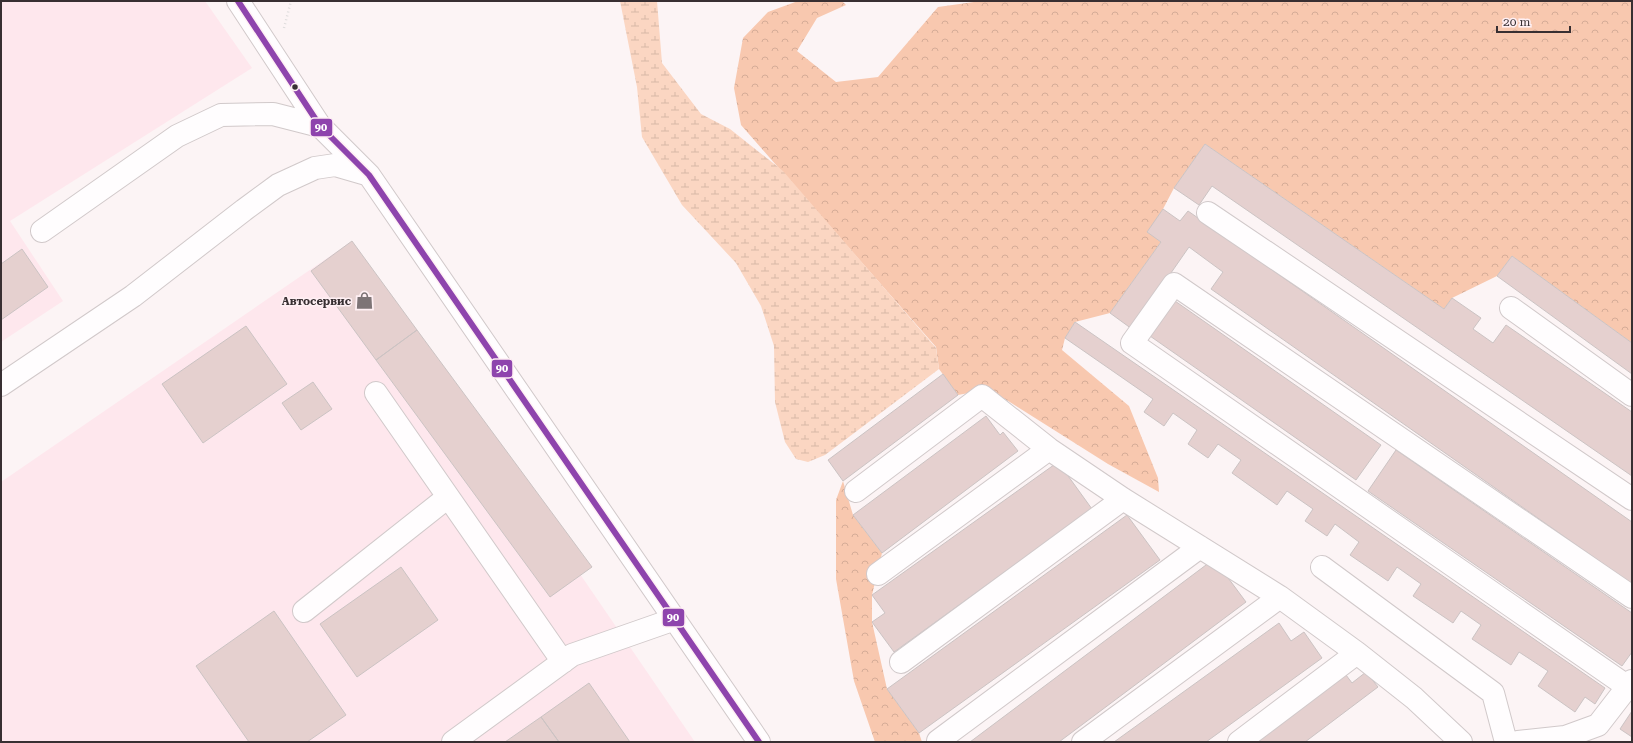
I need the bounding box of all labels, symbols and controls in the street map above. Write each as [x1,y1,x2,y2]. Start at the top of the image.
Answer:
scale bar [1497,8,1570,34]
text: 20 m [1503,15,1530,29]
unlabelled marker [290,82,300,92]
line badge: 90 [310,118,333,137]
text: 90 [315,121,327,134]
shop icon: Автосервис [354,291,374,311]
place label: Автосервис [282,295,352,308]
line badge: 90 [491,359,513,378]
text: 90 [496,362,508,375]
line badge: 90 [662,608,685,627]
text: 90 [667,611,679,624]

